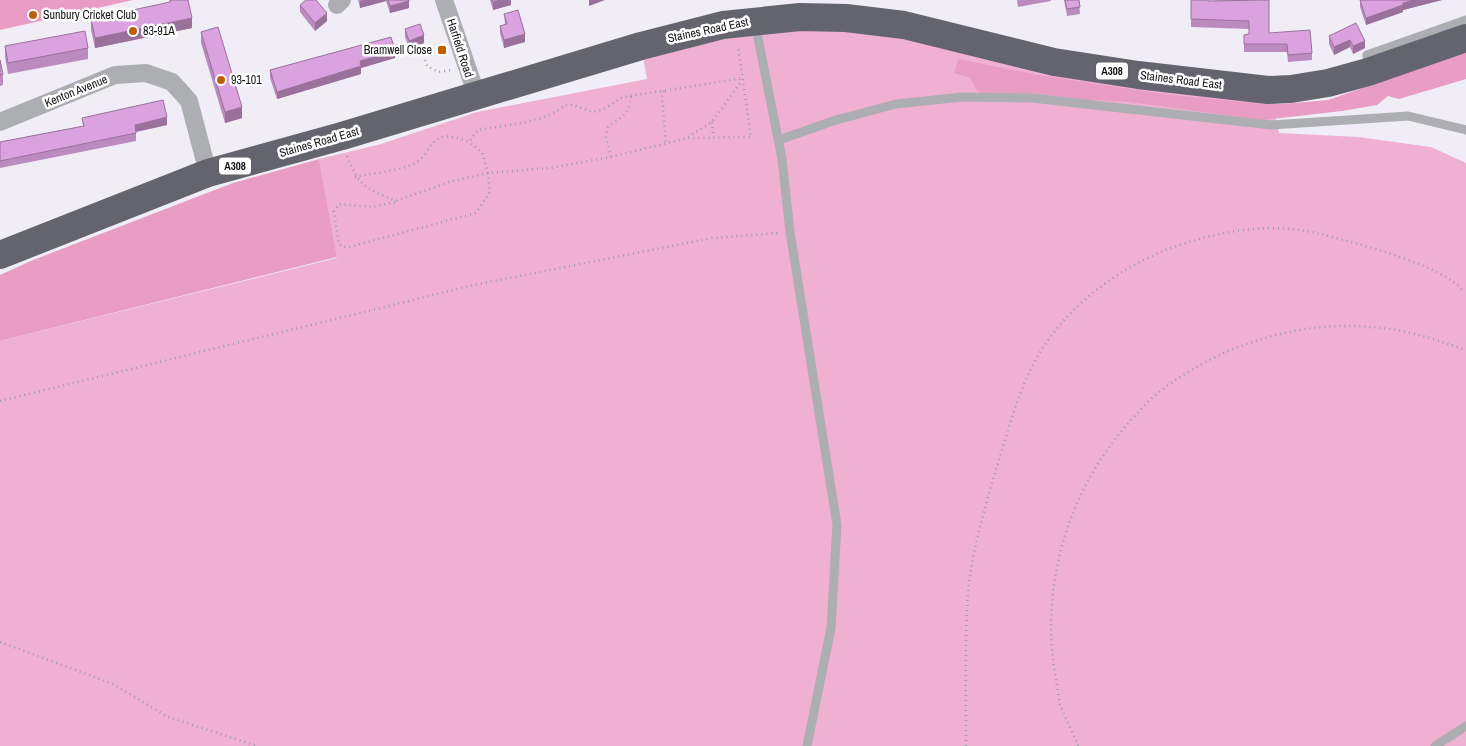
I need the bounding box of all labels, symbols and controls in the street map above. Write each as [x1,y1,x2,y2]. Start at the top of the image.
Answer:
place label: Sunbury Cricket Club [43,7,137,23]
marker: Sunbury Cricket Club [27,9,39,21]
street label: Staines Road East [666,14,750,46]
street label: Harfield Road [443,17,477,79]
place label: 83-91A [143,23,175,39]
marker: 83-91A [127,25,139,37]
place label: Bramwell Close [364,42,432,58]
marker: Bramwell Close [436,44,448,56]
road number: A308 [1096,62,1128,80]
street label: Staines Road East [1139,67,1223,93]
street label: Kenton Avenue [42,71,110,111]
place label: 93-101 [231,72,262,88]
marker: 93-101 [215,74,227,86]
street label: Staines Road East [277,123,361,161]
road number: A308 [219,158,251,175]

